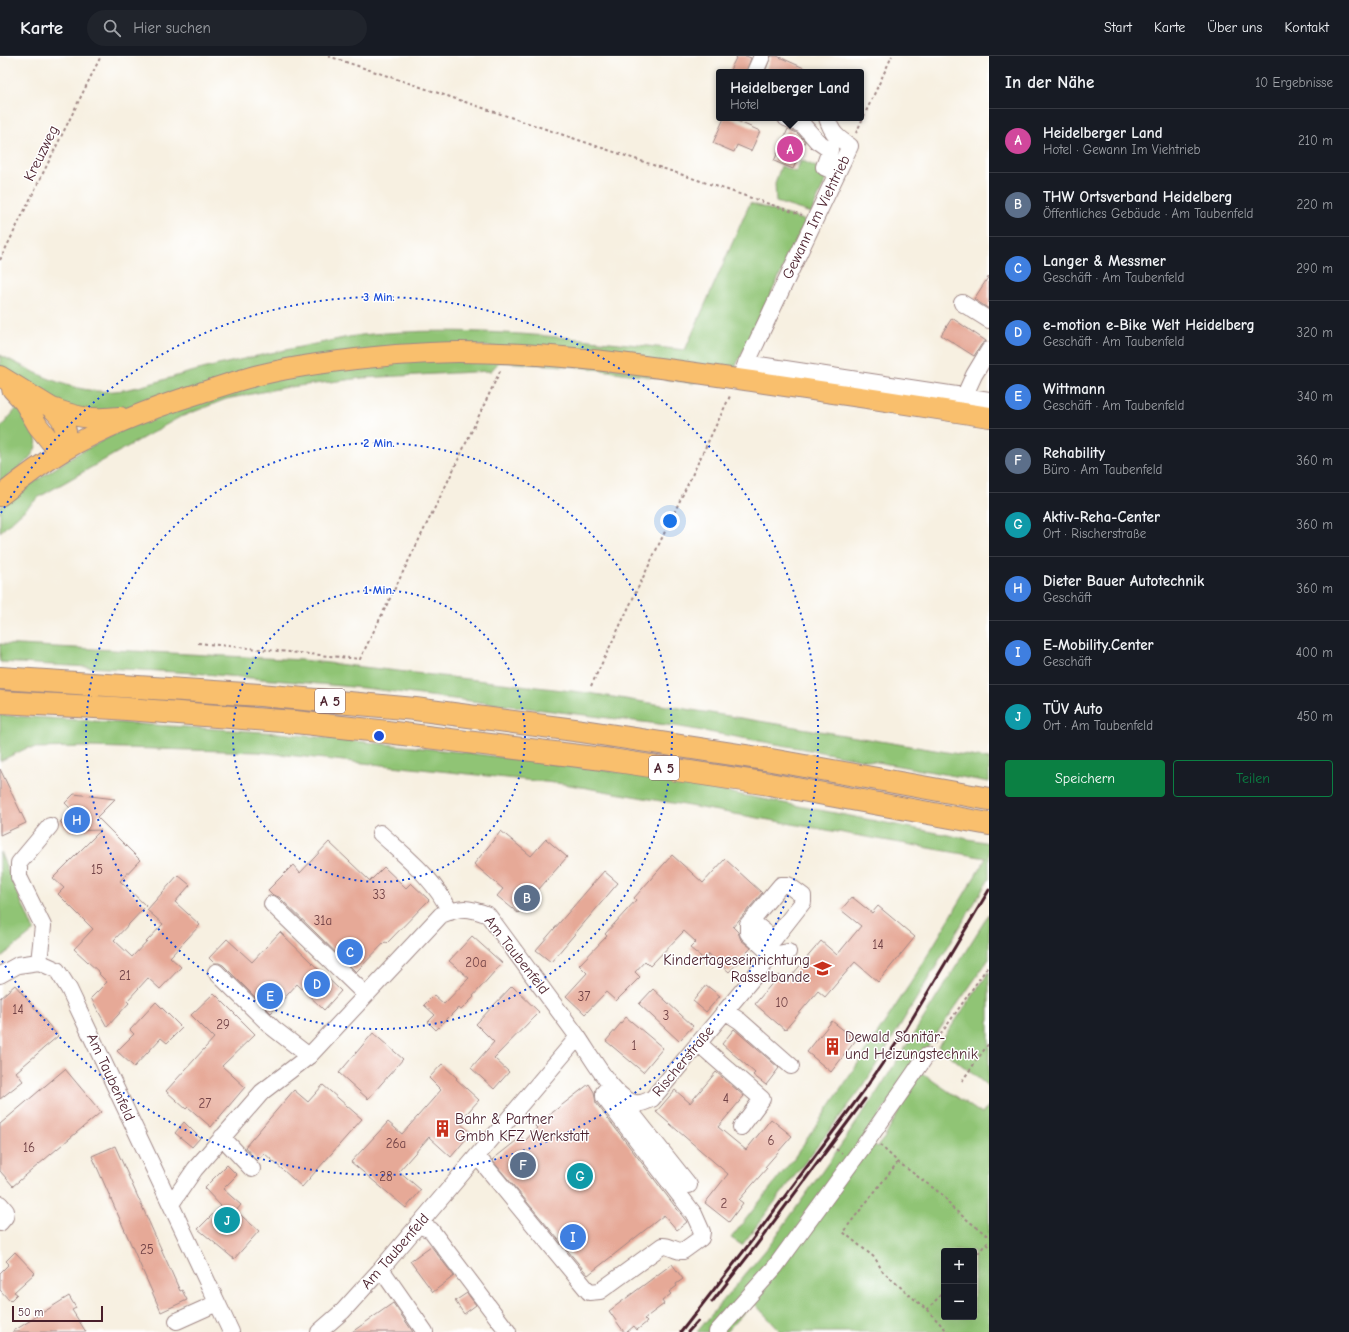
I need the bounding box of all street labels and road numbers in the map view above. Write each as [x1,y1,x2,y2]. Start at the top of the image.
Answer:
street label: Kreuzweg [20,122,62,184]
street label: Gewann Im Viehtrieb [778,152,854,282]
road number: A 5 [315,689,345,713]
road number: A 5 [649,756,679,780]
street label: Am Taubenfeld [481,912,553,998]
street label: Rischerstraße [648,1022,718,1100]
street label: Am Taubenfeld [83,1030,139,1124]
street label: Am Taubenfeld [357,1209,433,1293]

